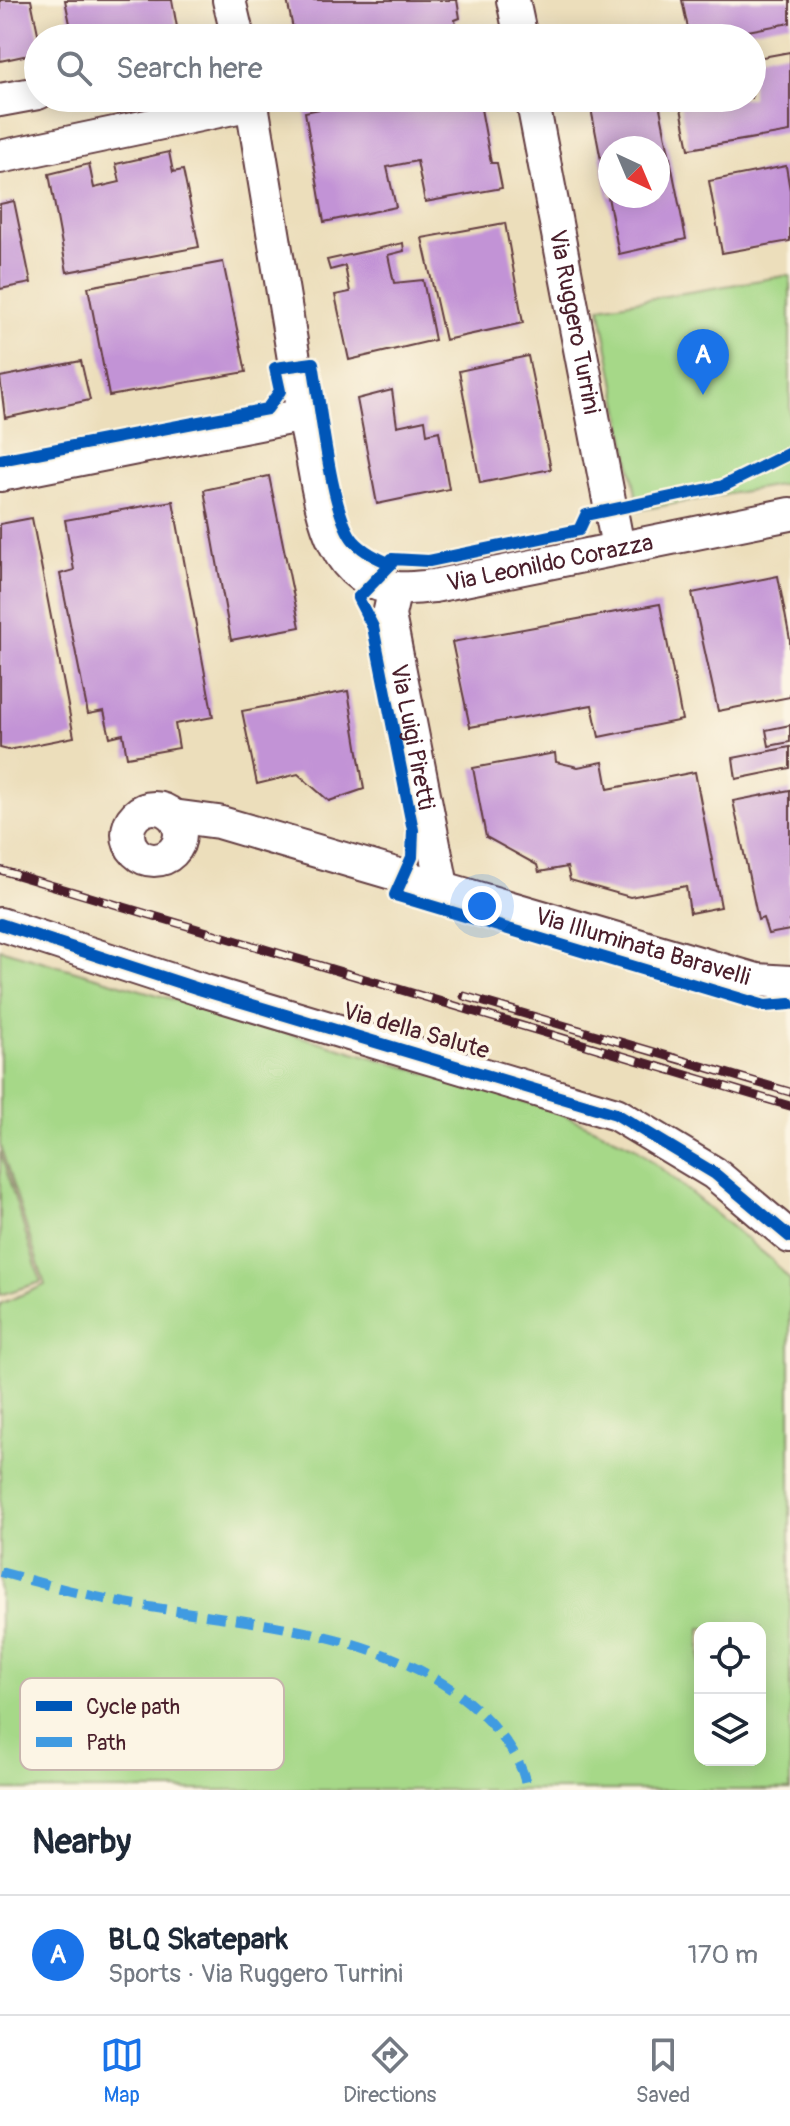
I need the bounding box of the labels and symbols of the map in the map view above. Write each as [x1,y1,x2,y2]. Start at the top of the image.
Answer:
north arrow [598,136,670,208]
street label: Via Ruggero Turrini [543,227,607,416]
pin: A [677,329,729,395]
street label: Via Leonildo Corazza [444,528,655,598]
street label: Via Luigi Piretti [384,662,441,812]
your location [462,886,502,926]
street label: Via Illuminata Baravelli [532,901,754,992]
street label: Via della Salute [339,996,493,1066]
legend [20,1678,284,1770]
text: Cycle path [86,1693,180,1721]
text: Path [86,1729,126,1757]

